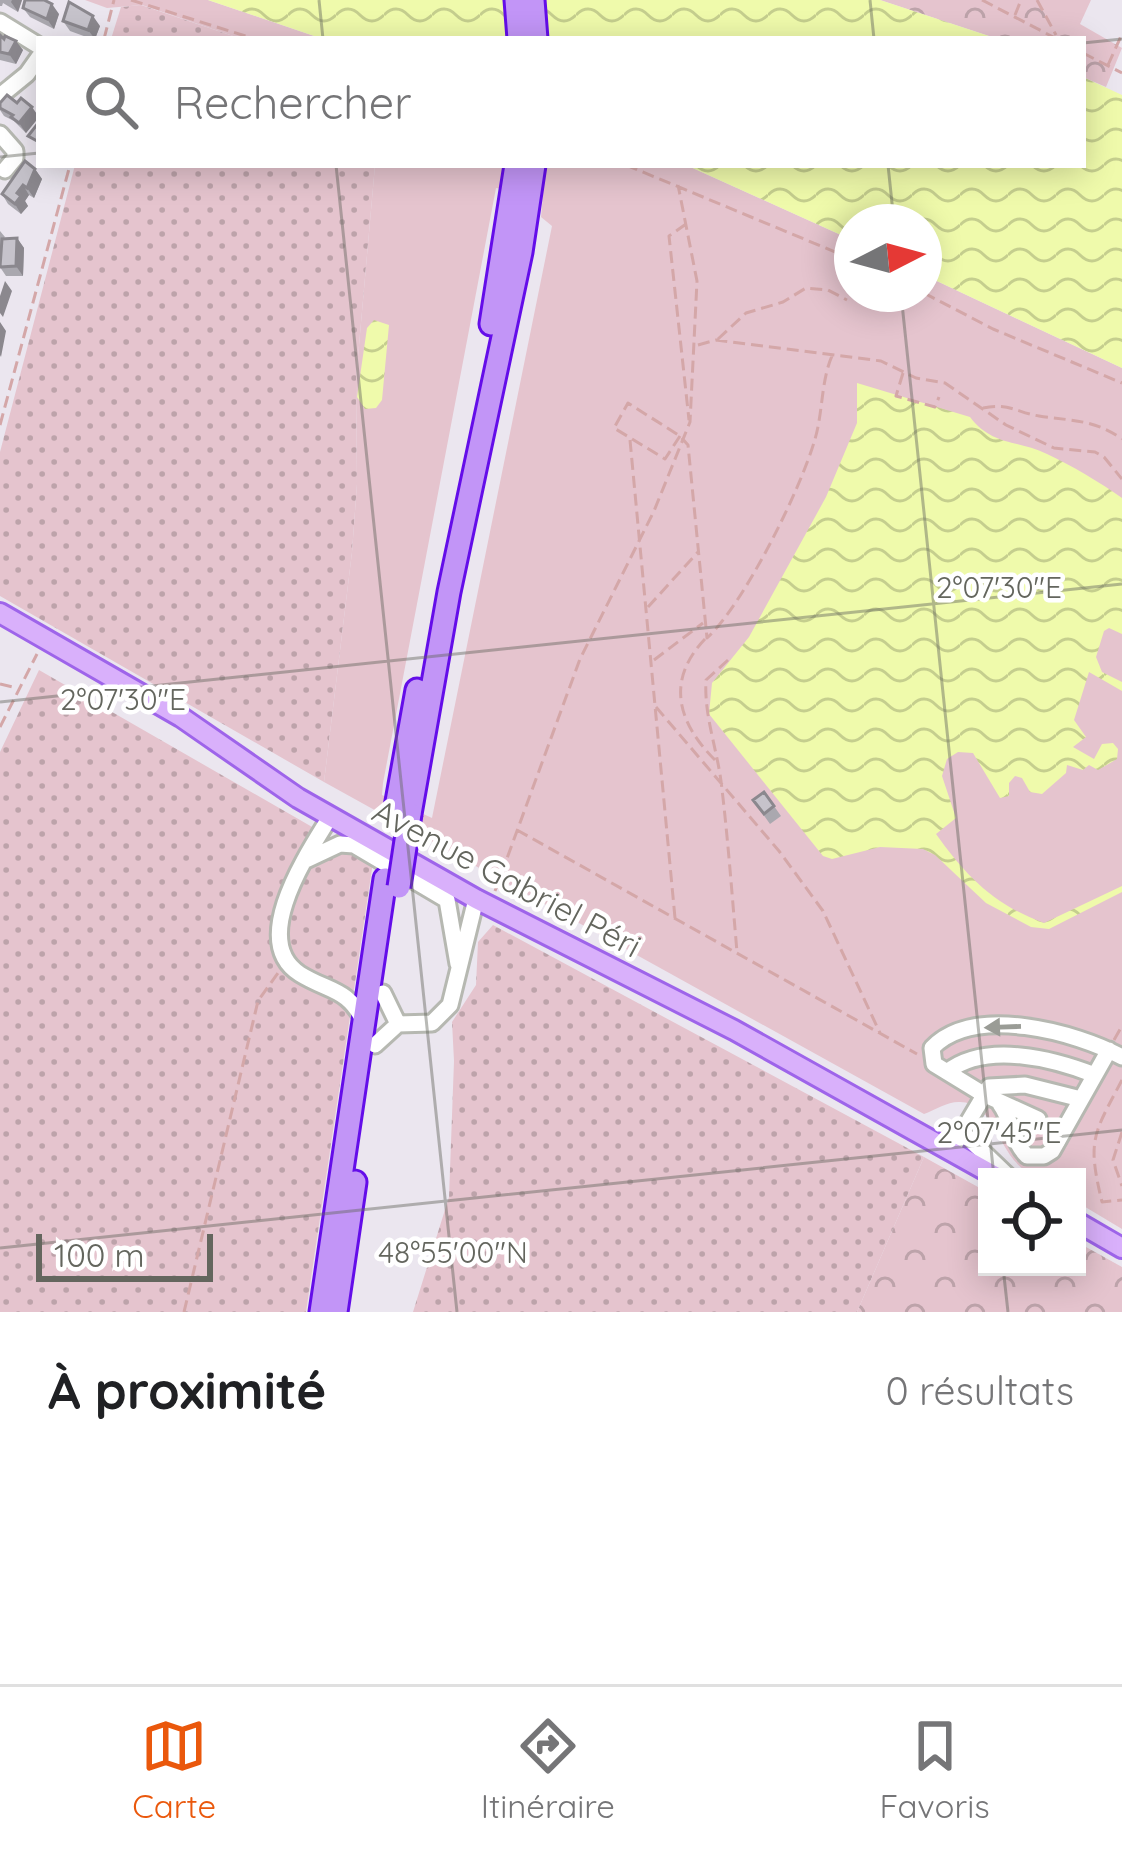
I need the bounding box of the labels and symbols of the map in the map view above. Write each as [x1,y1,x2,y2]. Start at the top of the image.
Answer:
north arrow [834,204,942,312]
text: 2°07'30"E [936,568,1062,606]
text: 2°07'30"E [60,680,186,718]
street label: Avenue Gabriel Péri [366,789,648,966]
one-way arrow [983,1018,1021,1037]
text: 2°07'45"E [937,1113,1061,1151]
scale bar [36,1228,213,1281]
text: 48°55'00"N [378,1233,528,1271]

